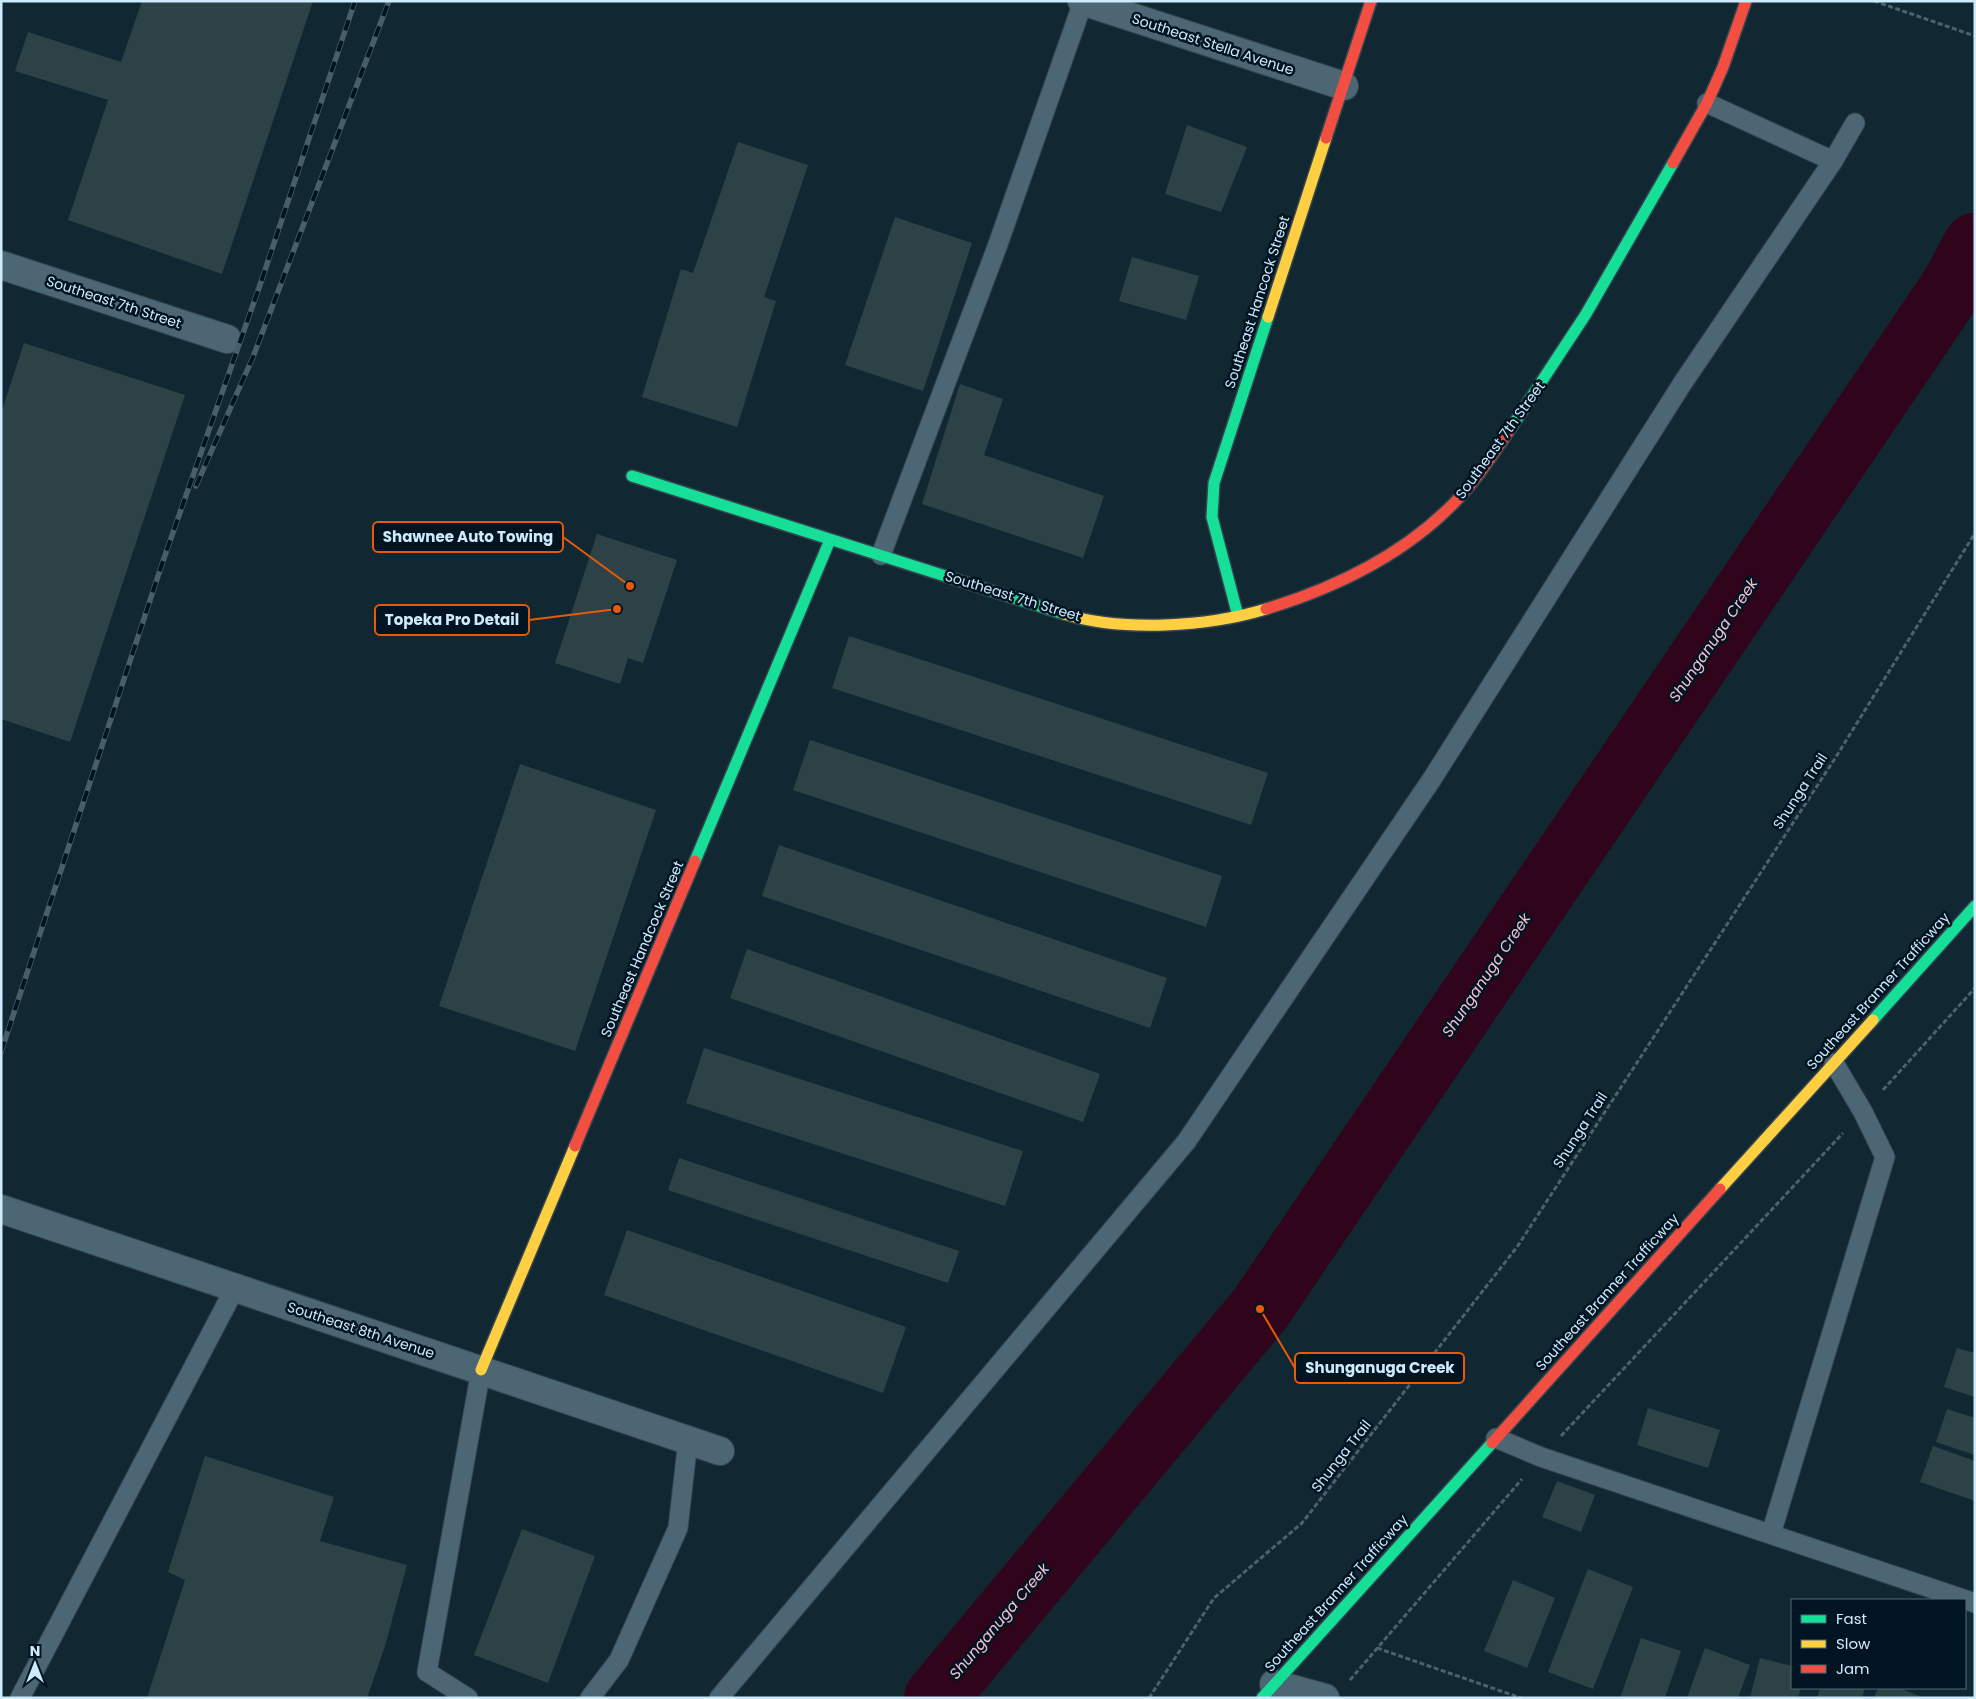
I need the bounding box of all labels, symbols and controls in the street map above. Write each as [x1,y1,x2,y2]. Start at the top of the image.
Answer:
street label: Southeast Stella Avenue [1129,8,1297,80]
street label: Southeast Hancock Street [1220,213,1294,391]
street label: Southeast 7th Street [44,271,184,333]
street label: Southeast 7th Street [1450,377,1550,503]
callout: Shawnee Auto Towing [373,522,563,552]
text: Shawnee Auto Towing [383,526,553,547]
street label: Southeast 7th Street [943,566,1083,626]
water label: Shunganuga Creek [1664,573,1763,706]
callout: Topeka Pro Detail [375,605,529,635]
text: Topeka Pro Detail [385,609,519,630]
street label: Shunga Trail [1768,749,1832,833]
street label: Southeast Handcock Street [596,858,688,1040]
water label: Shunganuga Creek [1437,908,1536,1041]
street label: Southeast Branner Trafficway [1802,908,1954,1074]
street label: Shunga Trail [1548,1088,1612,1172]
street label: Southeast Branner Trafficway [1531,1209,1683,1375]
street label: Southeast 8th Avenue [285,1297,437,1363]
callout: Shunganuga Creek [1295,1353,1464,1383]
text: Shunganuga Creek [1305,1357,1455,1378]
street label: Shunga Trail [1306,1416,1376,1496]
street label: Southeast Branner Trafficway [1260,1510,1412,1676]
water label: Shunganuga Creek [944,1558,1055,1683]
legend [1791,1599,1966,1689]
text: Fast [1836,1608,1867,1629]
text: Slow [1836,1633,1871,1654]
north arrow [10,1639,60,1689]
text: N [30,1641,40,1661]
text: Jam [1836,1658,1870,1679]

